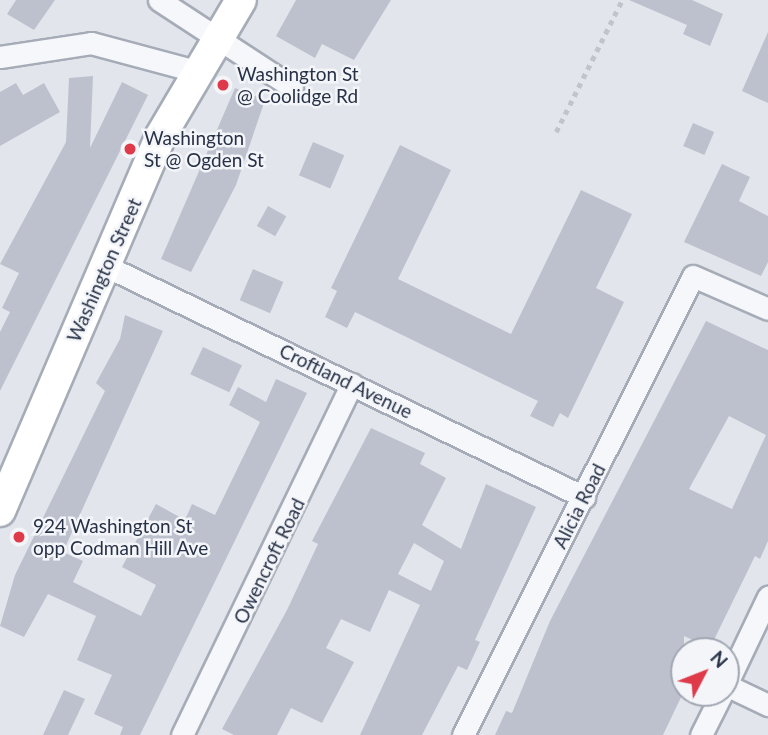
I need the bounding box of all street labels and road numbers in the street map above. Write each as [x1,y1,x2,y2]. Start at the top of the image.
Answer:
street label: Washington Street [62,195,146,345]
street label: Croftland Avenue [276,339,416,423]
street label: Alicia Road [548,460,610,552]
street label: Owencroft Road [229,495,309,627]

